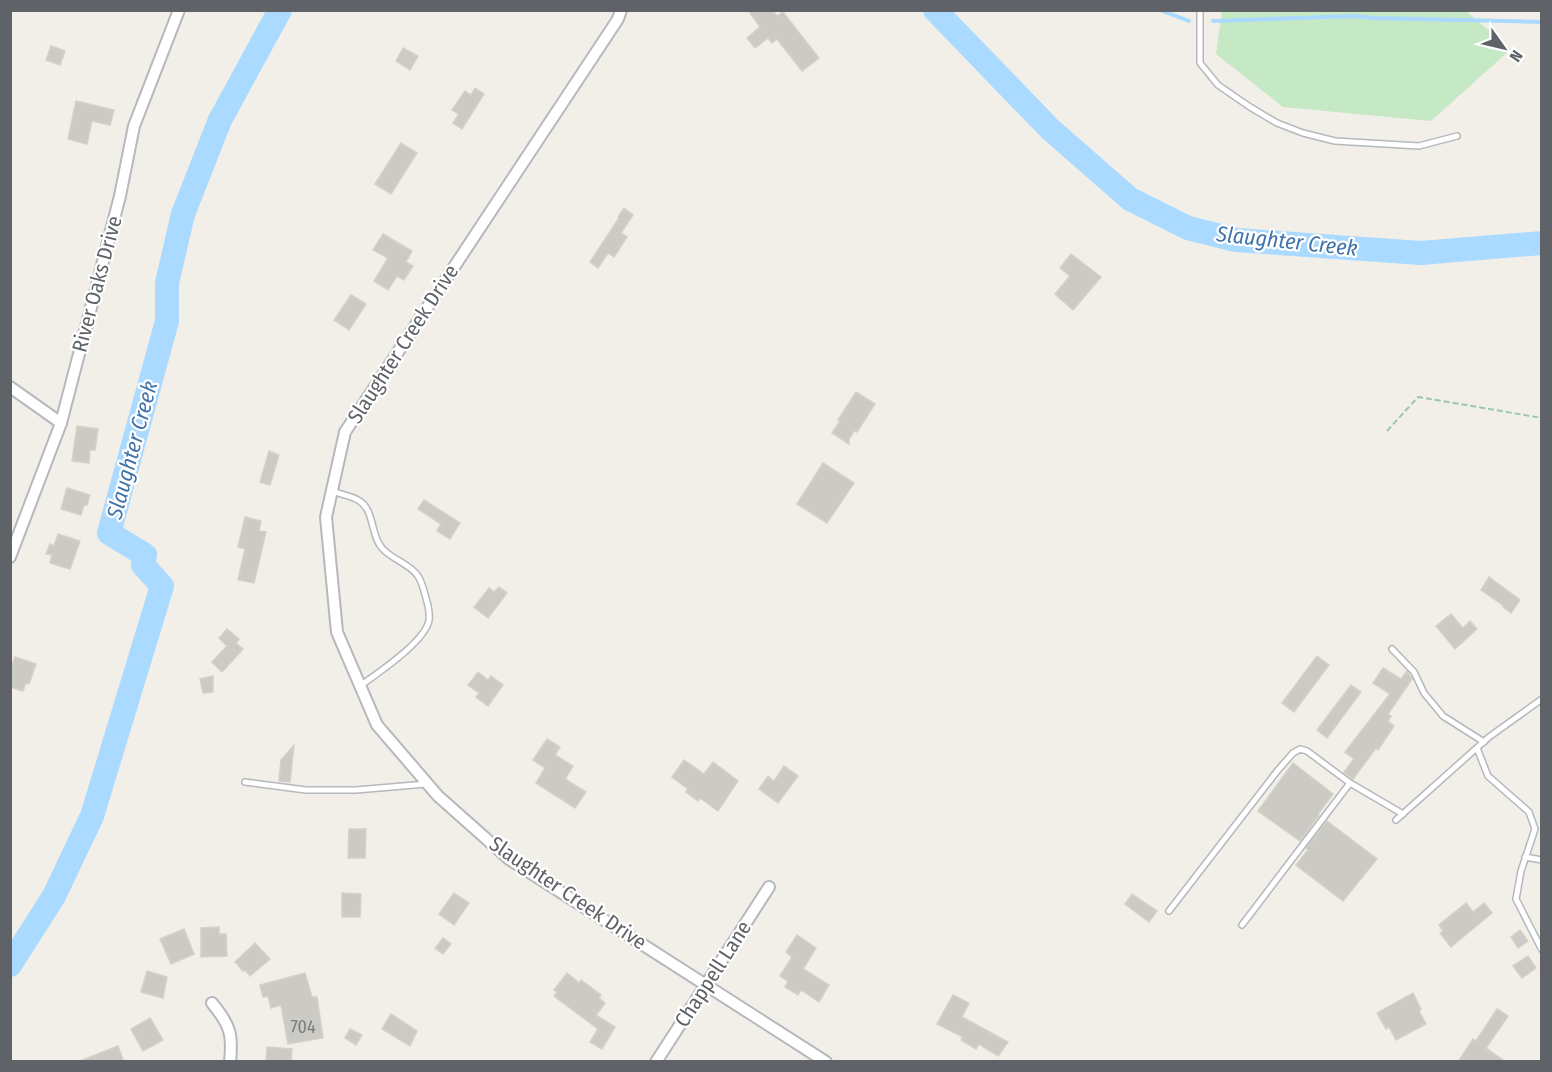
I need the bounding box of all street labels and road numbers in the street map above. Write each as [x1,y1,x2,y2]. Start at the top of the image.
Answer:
street label: River Oaks Drive [66,213,128,355]
street label: Slaughter Creek Drive [342,260,464,428]
street label: Slaughter Creek Drive [484,831,652,955]
street label: Chappell Lane [669,916,757,1032]

